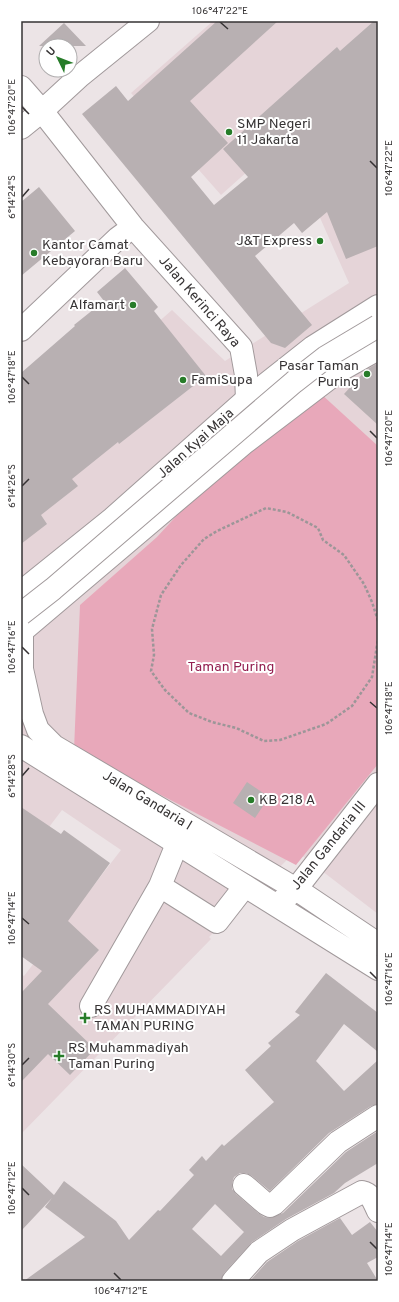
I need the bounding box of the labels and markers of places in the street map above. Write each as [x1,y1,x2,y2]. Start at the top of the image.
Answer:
place label: SMP Negeri 11 Jakarta [237,116,311,149]
marker: SMP Negeri 11 Jakarta [224,127,234,137]
place label: J&T Express [236,233,312,250]
marker: J&T Express [315,236,325,246]
place label: Kantor Camat Kebayoran Baru [42,237,143,270]
marker: Kantor Camat Kebayoran Baru [29,248,39,258]
place label: Alfamart [69,297,125,314]
marker: Alfamart [128,300,138,310]
place label: Pasar Taman Puring [279,358,359,391]
marker: Pasar Taman Puring [362,369,372,379]
place label: FamiSupa [191,372,253,389]
marker: FamiSupa [178,375,188,385]
place label: KB 218 A [259,792,315,809]
marker: KB 218 A [246,795,256,805]
place label: RS MUHAMMADIYAH TAMAN PURING [94,1002,226,1035]
marker: RS MUHAMMADIYAH TAMAN PURING [79,1012,91,1024]
place label: RS Muhammadiyah Taman Puring [68,1040,189,1073]
marker: RS Muhammadiyah Taman Puring [53,1050,65,1062]

